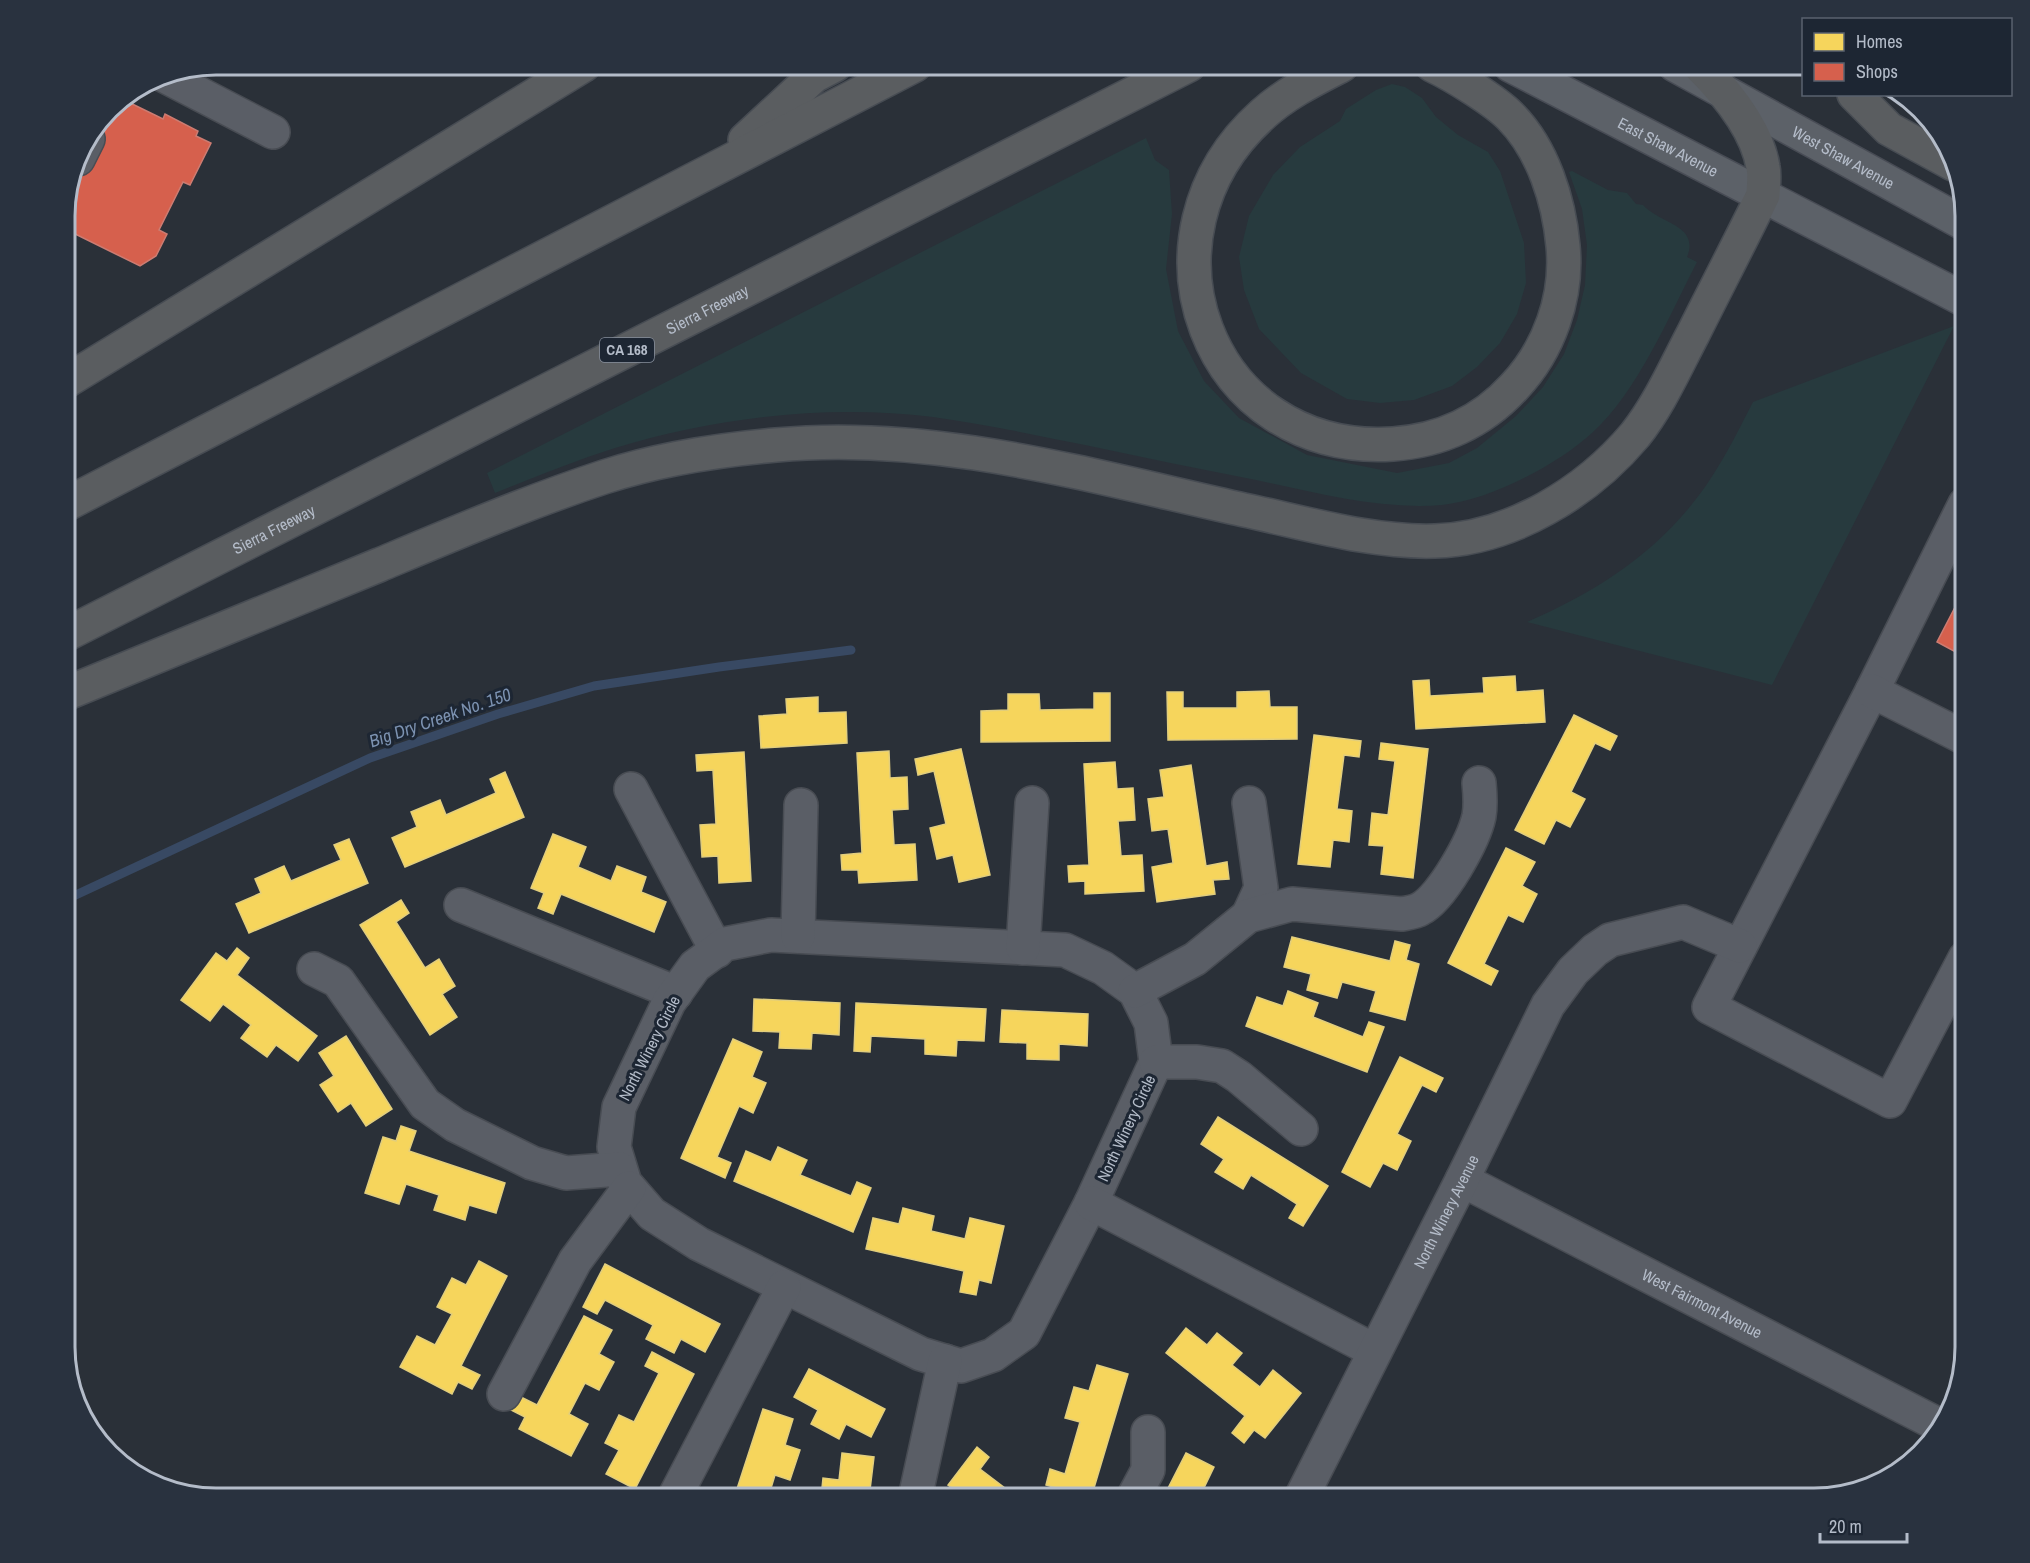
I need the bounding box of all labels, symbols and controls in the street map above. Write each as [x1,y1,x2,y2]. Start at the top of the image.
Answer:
legend [1802,18,2012,96]
text: Homes [1856,29,1903,54]
text: Shops [1856,59,1898,84]
street label: East Shaw Avenue [1614,112,1722,182]
street label: West Shaw Avenue [1788,120,1898,194]
street label: Sierra Freeway [662,279,753,339]
road number: CA 168 [600,338,654,362]
street label: Sierra Freeway [229,499,319,559]
water label: Big Dry Creek No. 150 [366,682,514,754]
street label: North Winery Circle [613,992,685,1104]
street label: North Winery Circle [1092,1071,1160,1185]
street label: North Winery Avenue [1408,1151,1484,1272]
street label: West Fairmont Avenue [1638,1263,1766,1343]
scale bar [1820,1506,1907,1544]
text: 20 m [1829,1514,1862,1539]

